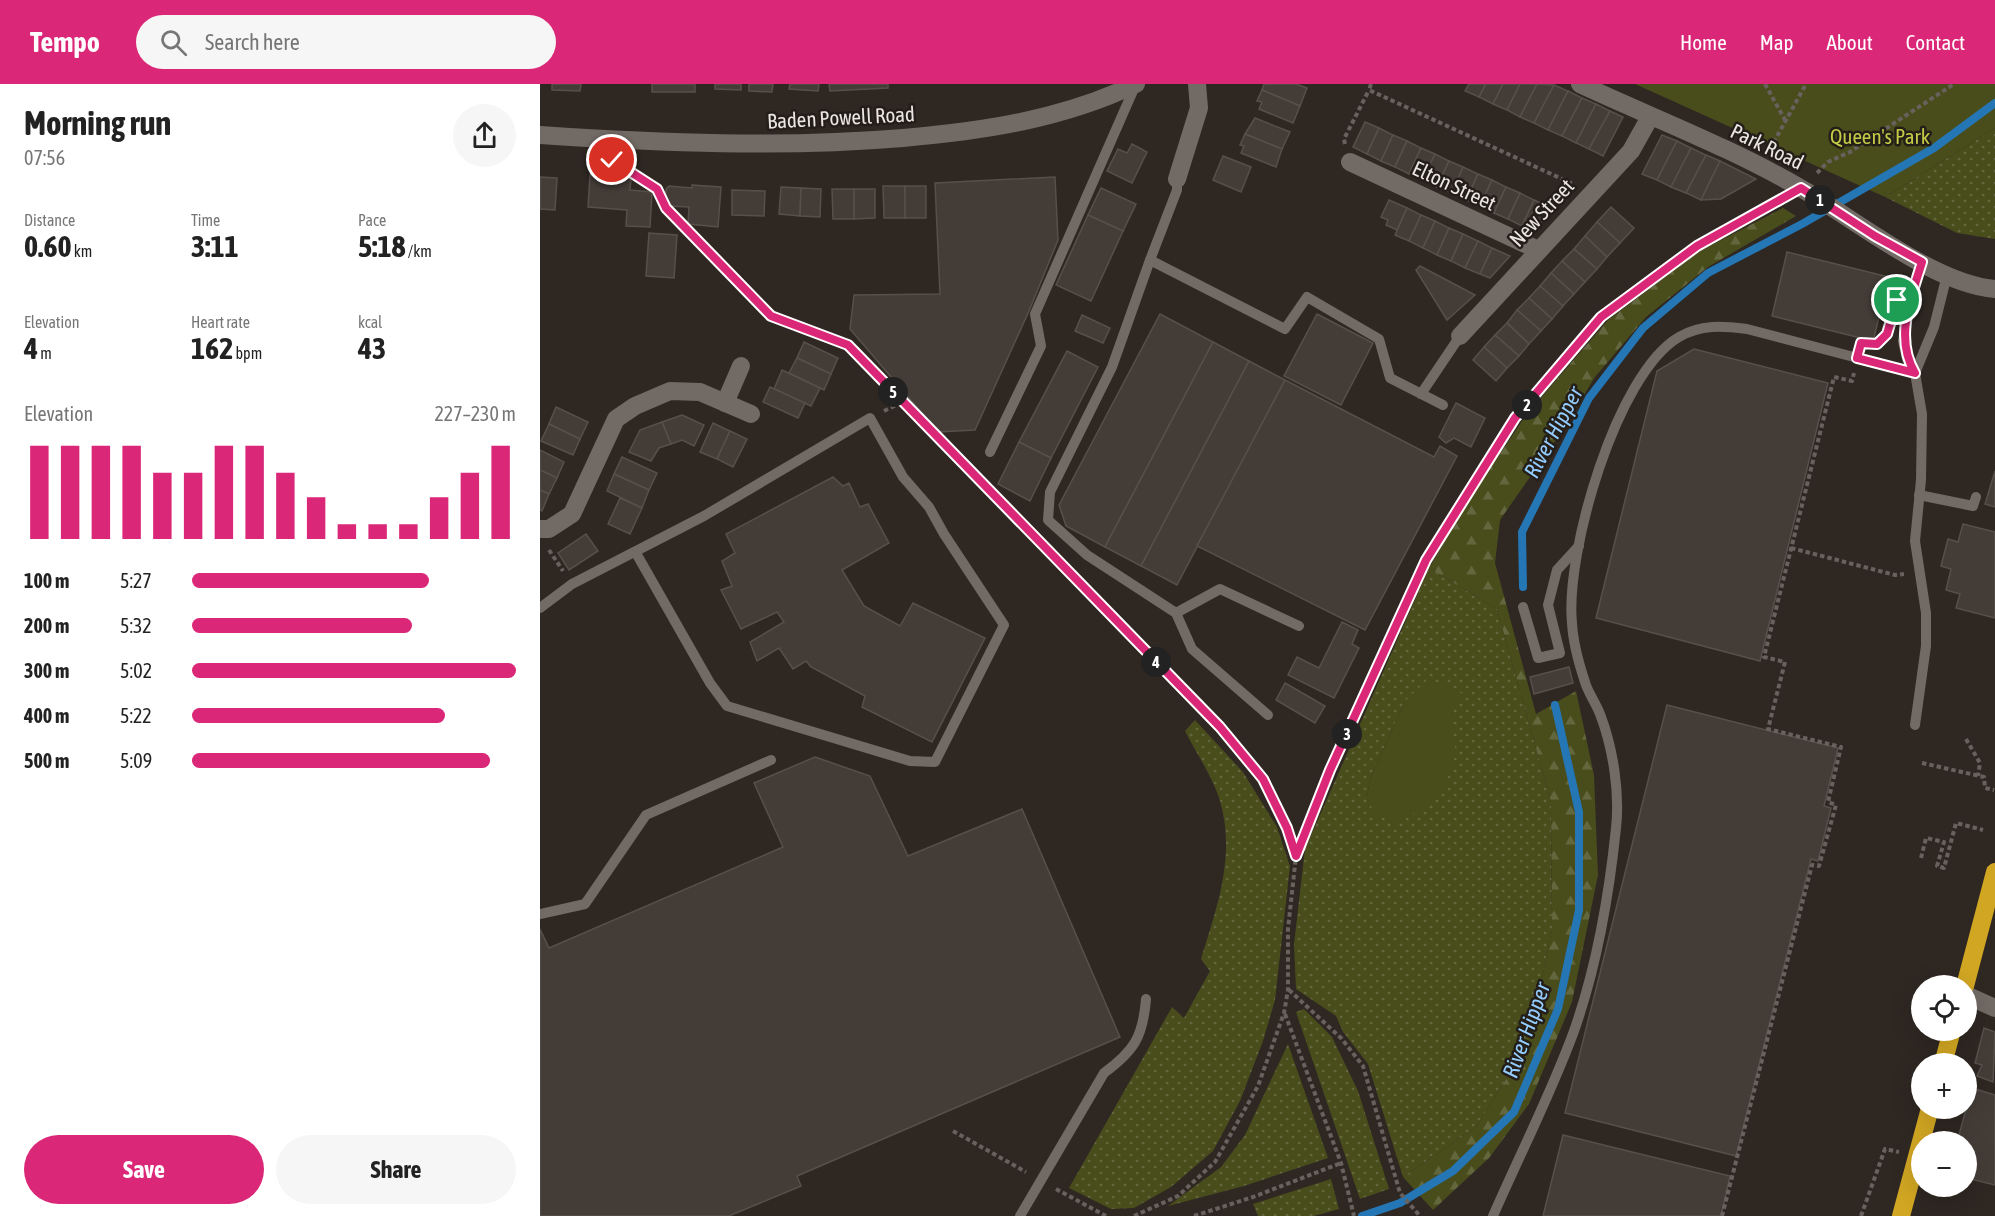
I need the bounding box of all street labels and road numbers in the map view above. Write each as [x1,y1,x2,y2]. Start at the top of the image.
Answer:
street label: Baden Powell Road [766,101,915,133]
street label: Park Road [1727,118,1808,174]
street label: Elton Street [1409,155,1500,215]
street label: New Street [1504,174,1578,251]

